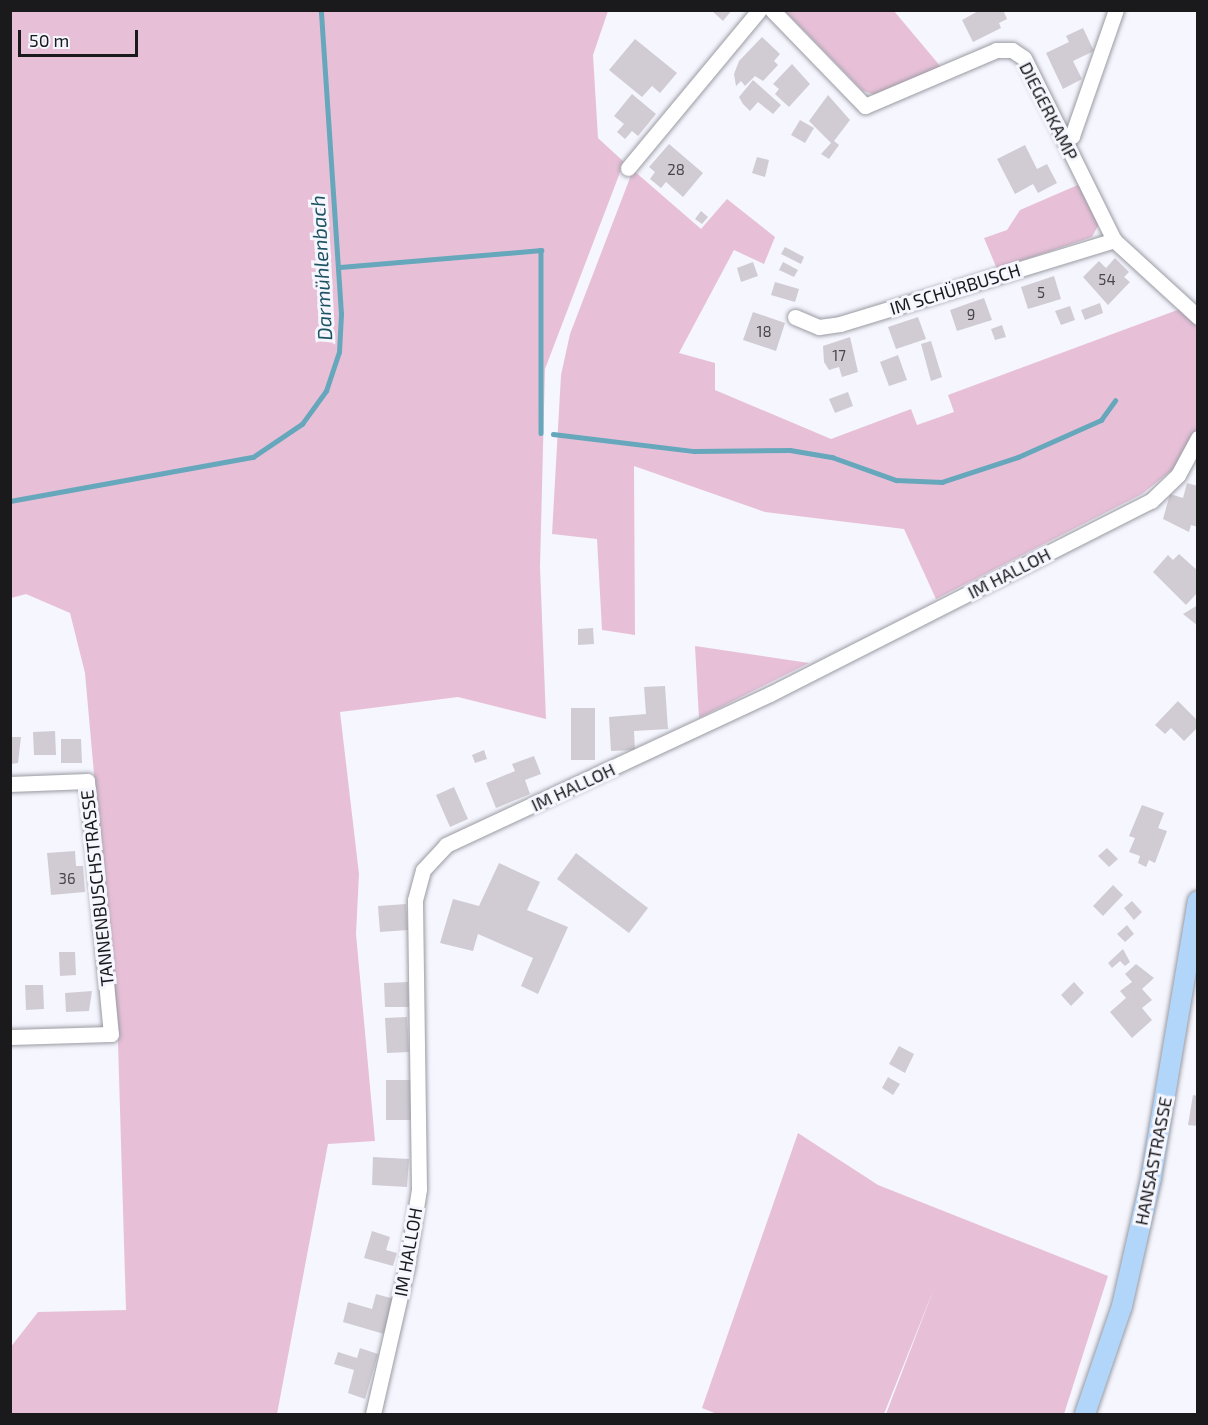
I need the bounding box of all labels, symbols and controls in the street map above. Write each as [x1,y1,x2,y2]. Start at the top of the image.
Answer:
scale bar [21,18,141,56]
text: 50 m [29,29,69,51]
street label: DIEGERKAMP [1015,58,1083,164]
house number: 28 [667,161,685,179]
water label: Darmühlenbach [305,195,337,341]
street label: IM SCHÜRBUSCH [887,259,1023,319]
house number: 54 [1098,271,1116,289]
house number: 5 [1037,284,1045,302]
house number: 9 [967,306,975,324]
house number: 18 [756,323,772,341]
house number: 17 [832,347,846,365]
street label: IM HALLOH [964,543,1054,603]
street label: IM HALLOH [528,758,618,816]
street label: TANNENBUSCHSTRASSE [76,789,118,987]
house number: 36 [59,870,75,888]
street label: HANSASTRASSE [1130,1095,1176,1227]
street label: IM HALLOH [390,1206,426,1298]

